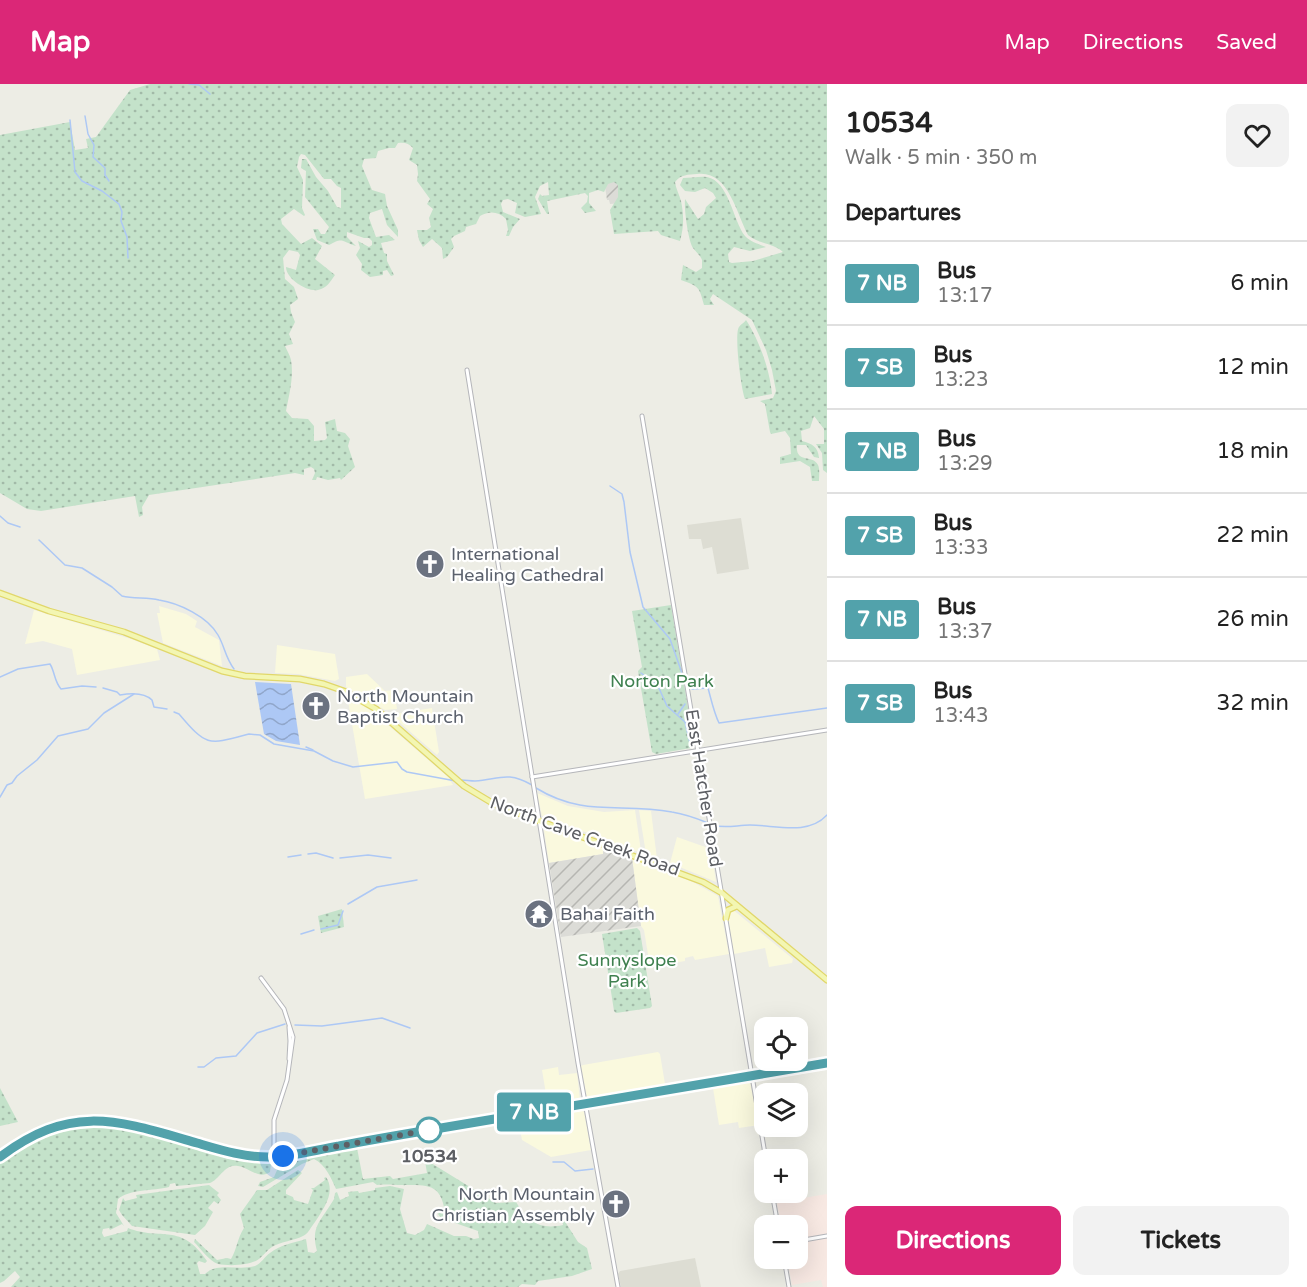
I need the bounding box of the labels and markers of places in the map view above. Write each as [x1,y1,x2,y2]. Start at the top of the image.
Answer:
place label: International Healing Cathedral [451,543,604,586]
church icon: International Healing Cathedral [414,548,446,580]
place label: North Mountain Baptist Church [337,685,474,728]
church icon: North Mountain Baptist Church [300,690,332,722]
temple icon: Bahai Faith [523,898,555,930]
place label: Bahai Faith [560,903,655,925]
marker: 10534 [416,1117,442,1143]
place label: 10534 [401,1145,458,1167]
place label: North Mountain Christian Assembly [432,1183,595,1226]
church icon: North Mountain Christian Assembly [600,1188,632,1220]

